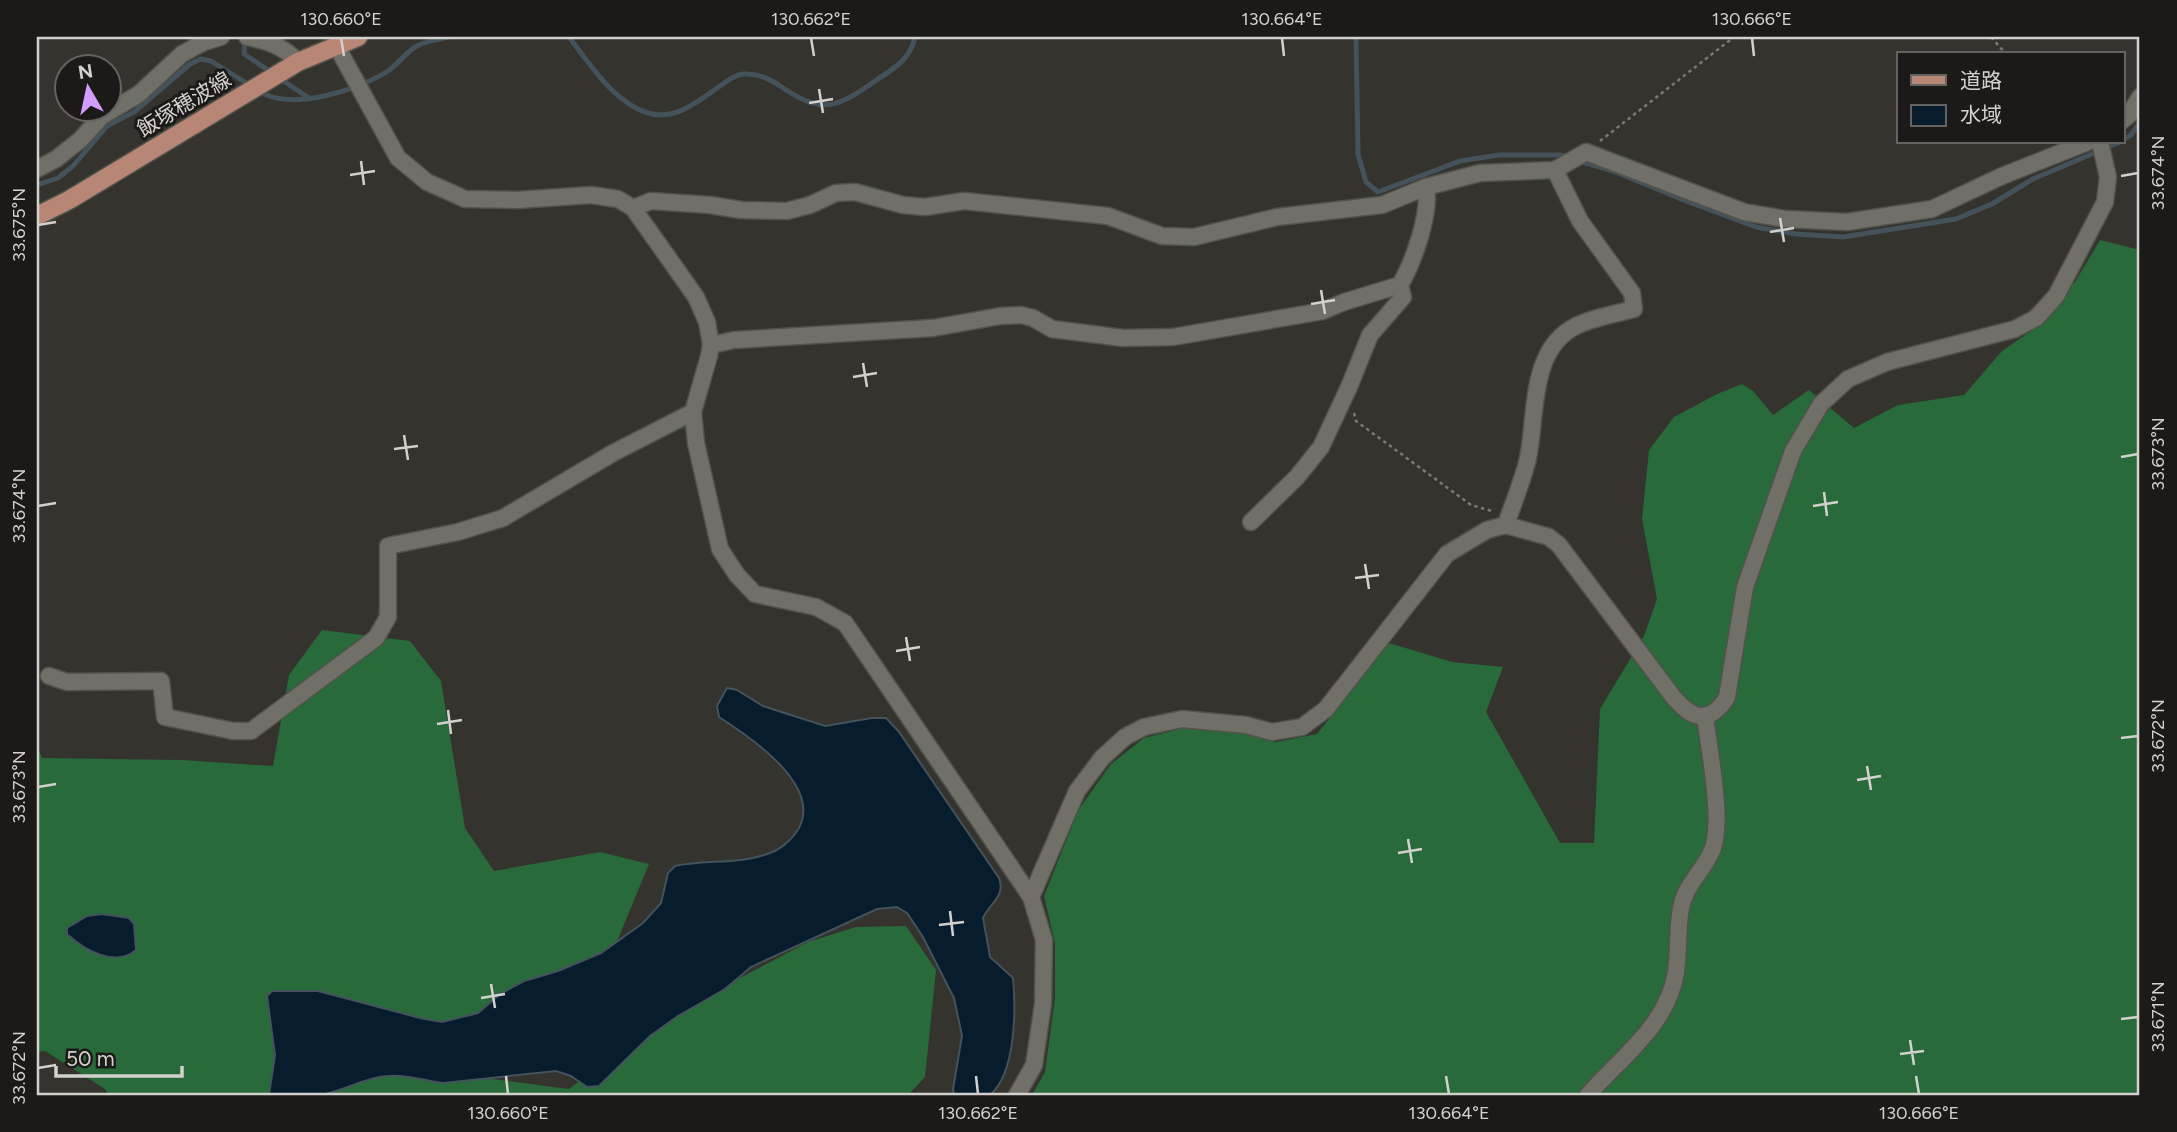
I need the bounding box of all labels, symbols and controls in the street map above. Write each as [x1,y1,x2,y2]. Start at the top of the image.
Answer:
text: 130.660°E [300,8,382,30]
text: 130.662°E [771,8,851,30]
text: 130.664°E [1241,8,1323,30]
text: 130.666°E [1712,8,1792,30]
north arrow [52,52,122,122]
legend [1897,52,2124,144]
text: N [76,59,94,84]
street label: 飯塚穂波線 [133,66,235,142]
text: 道路 [1960,68,2002,93]
text: 水域 [1960,102,2002,127]
text: 33.674°N [2147,136,2169,210]
text: 33.675°N [8,188,30,262]
text: 33.673°N [2147,417,2169,491]
text: 33.674°N [8,469,30,543]
text: 33.672°N [2147,699,2169,773]
text: 33.673°N [8,750,30,824]
text: 33.671°N [2147,981,2169,1053]
text: 33.672°N [8,1031,30,1105]
scale bar [56,1034,182,1078]
text: 50 m [66,1046,115,1071]
text: 130.660°E [467,1102,549,1124]
text: 130.662°E [938,1102,1018,1124]
text: 130.664°E [1408,1102,1490,1124]
text: 130.666°E [1879,1102,1959,1124]

